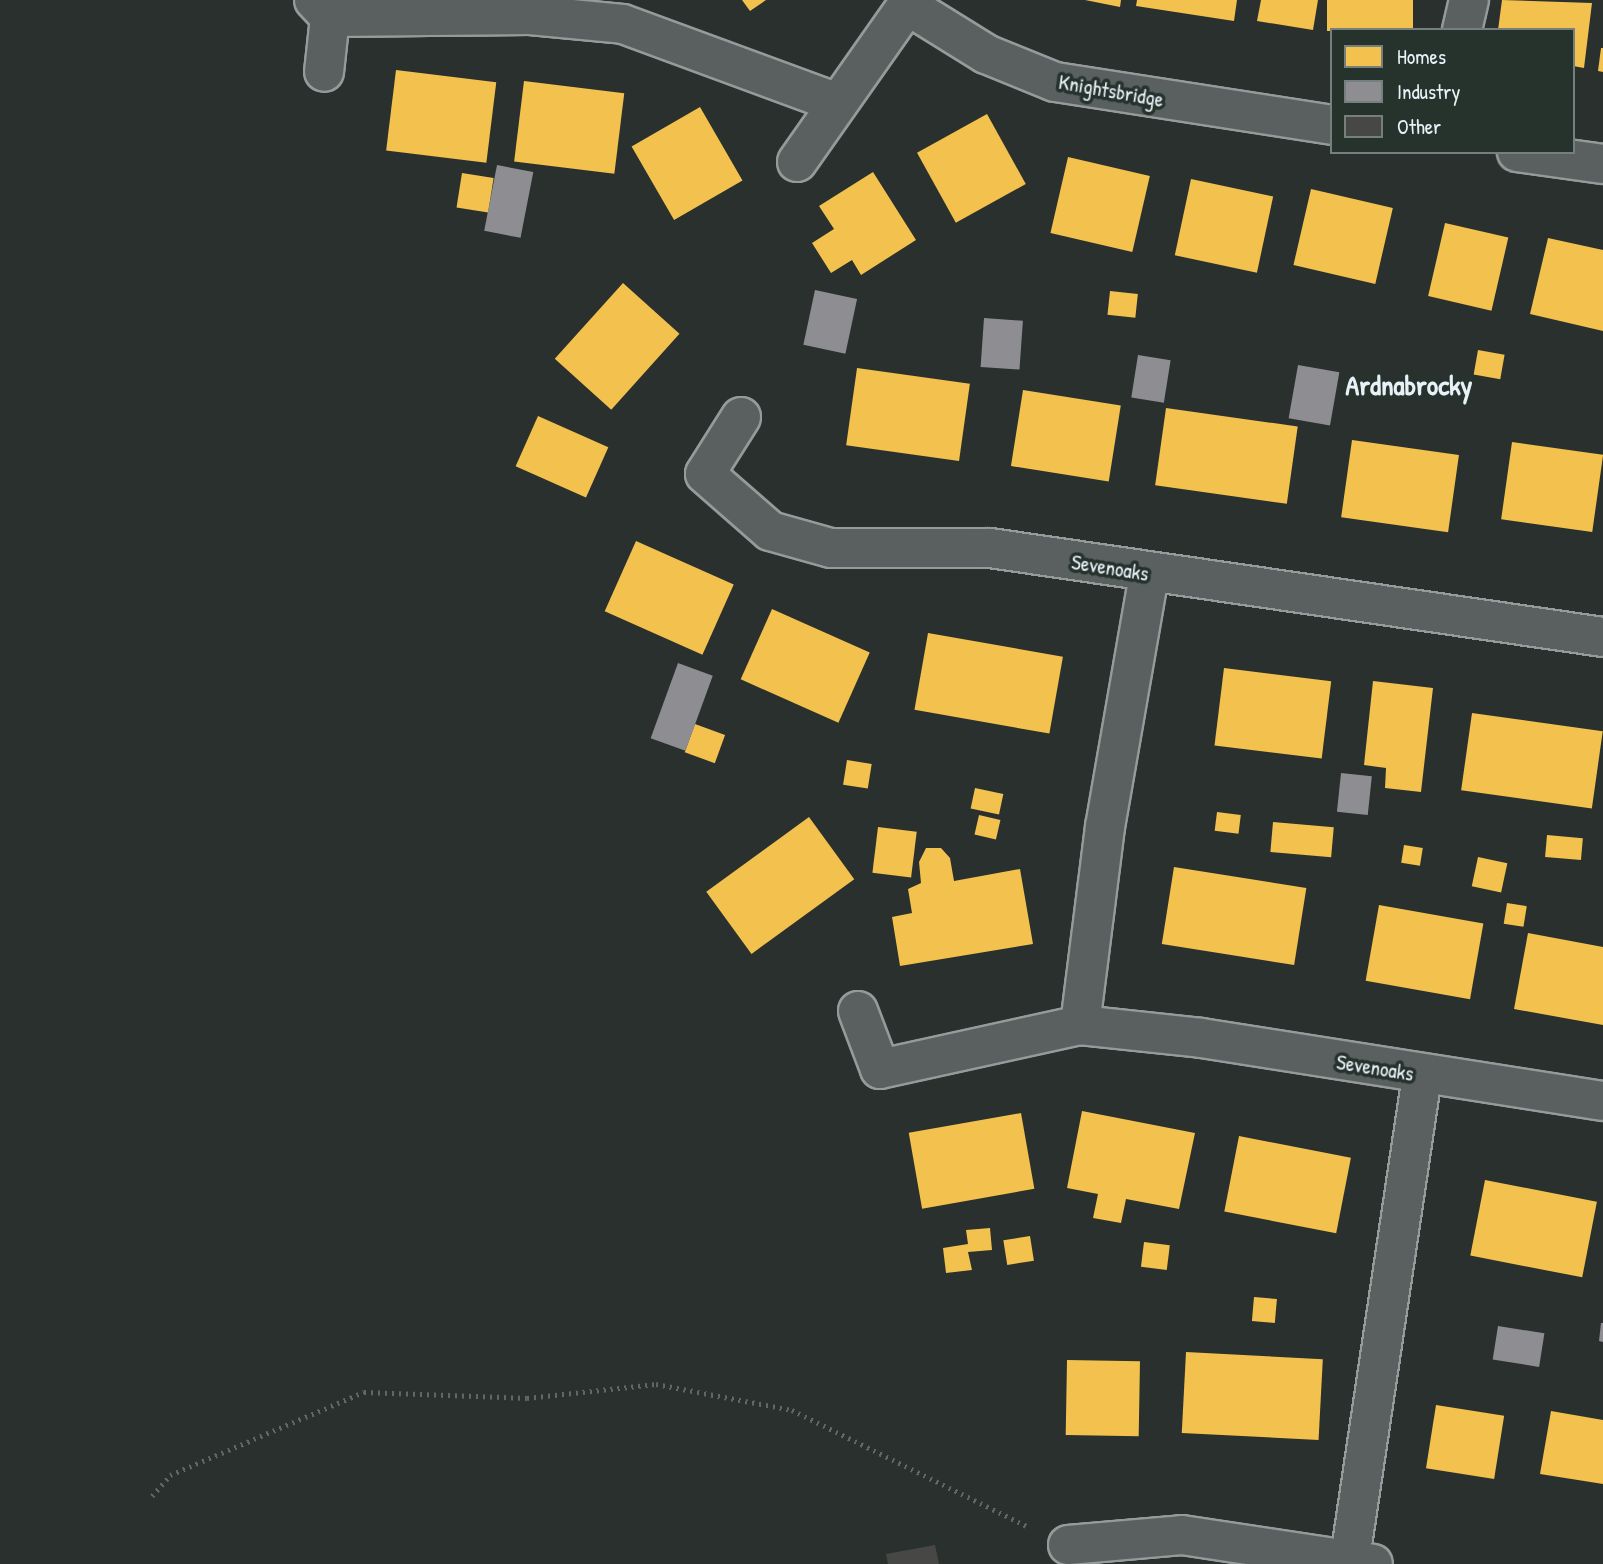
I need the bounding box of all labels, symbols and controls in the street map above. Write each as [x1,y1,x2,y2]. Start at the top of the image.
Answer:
legend [1330,28,1575,154]
text: Homes [1397,42,1446,71]
street label: Knightsbridge [1057,69,1165,113]
text: Industry [1397,77,1460,106]
text: Other [1397,112,1441,141]
district label: Ardnabrocky [1346,368,1472,402]
street label: Sevenoaks [1070,549,1150,587]
street label: Sevenoaks [1335,1049,1415,1087]

